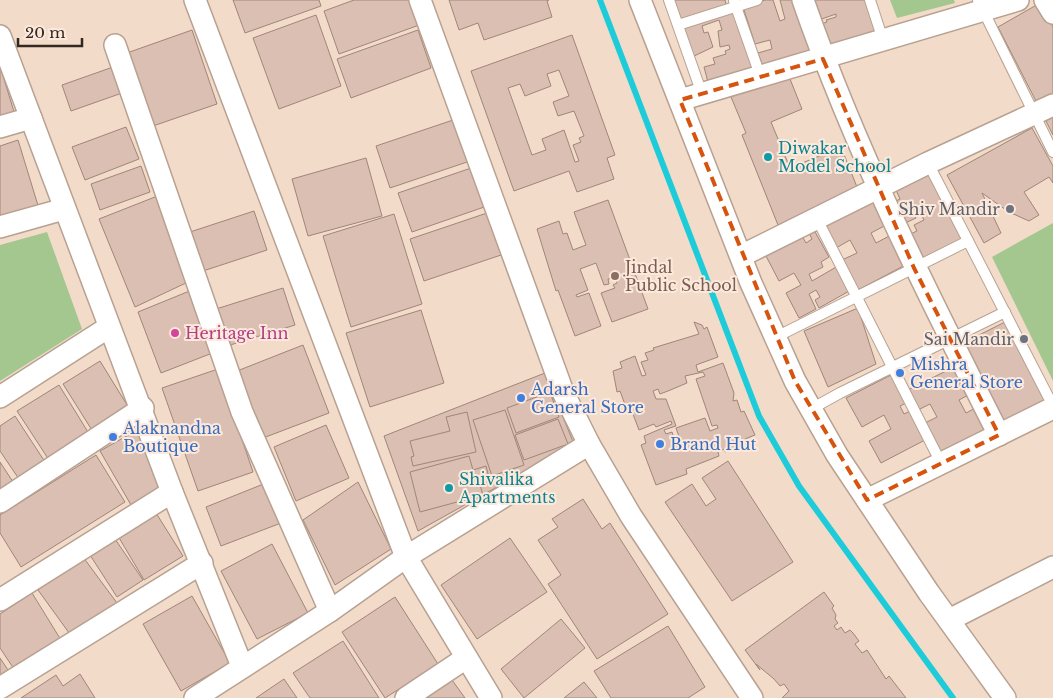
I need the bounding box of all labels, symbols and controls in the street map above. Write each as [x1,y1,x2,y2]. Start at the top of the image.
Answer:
scale bar [18,15,81,47]
text: 20 m [25,23,65,42]
place label: Diwakar Model School [778,138,891,176]
marker: Diwakar Model School [762,151,774,163]
place label: Shiv Mandir [898,199,1000,219]
marker: Shiv Mandir [1004,203,1016,215]
place label: Jindal Public School [623,257,737,295]
marker: Jindal Public School [609,270,621,282]
place label: Heritage Inn [185,323,289,343]
marker: Heritage Inn [169,327,181,339]
place label: Sai Mandir [924,329,1014,349]
marker: Sai Mandir [1018,333,1030,345]
place label: Mishra General Store [910,354,1023,392]
marker: Mishra General Store [894,367,906,379]
place label: Adarsh General Store [530,379,644,417]
marker: Adarsh General Store [515,392,527,404]
place label: Alaknandna Boutique [122,418,221,456]
marker: Alaknandna Boutique [107,431,119,443]
place label: Brand Hut [670,434,756,454]
marker: Brand Hut [654,438,666,450]
place label: Shivalika Apartments [458,469,555,507]
marker: Shivalika Apartments [443,482,455,494]

